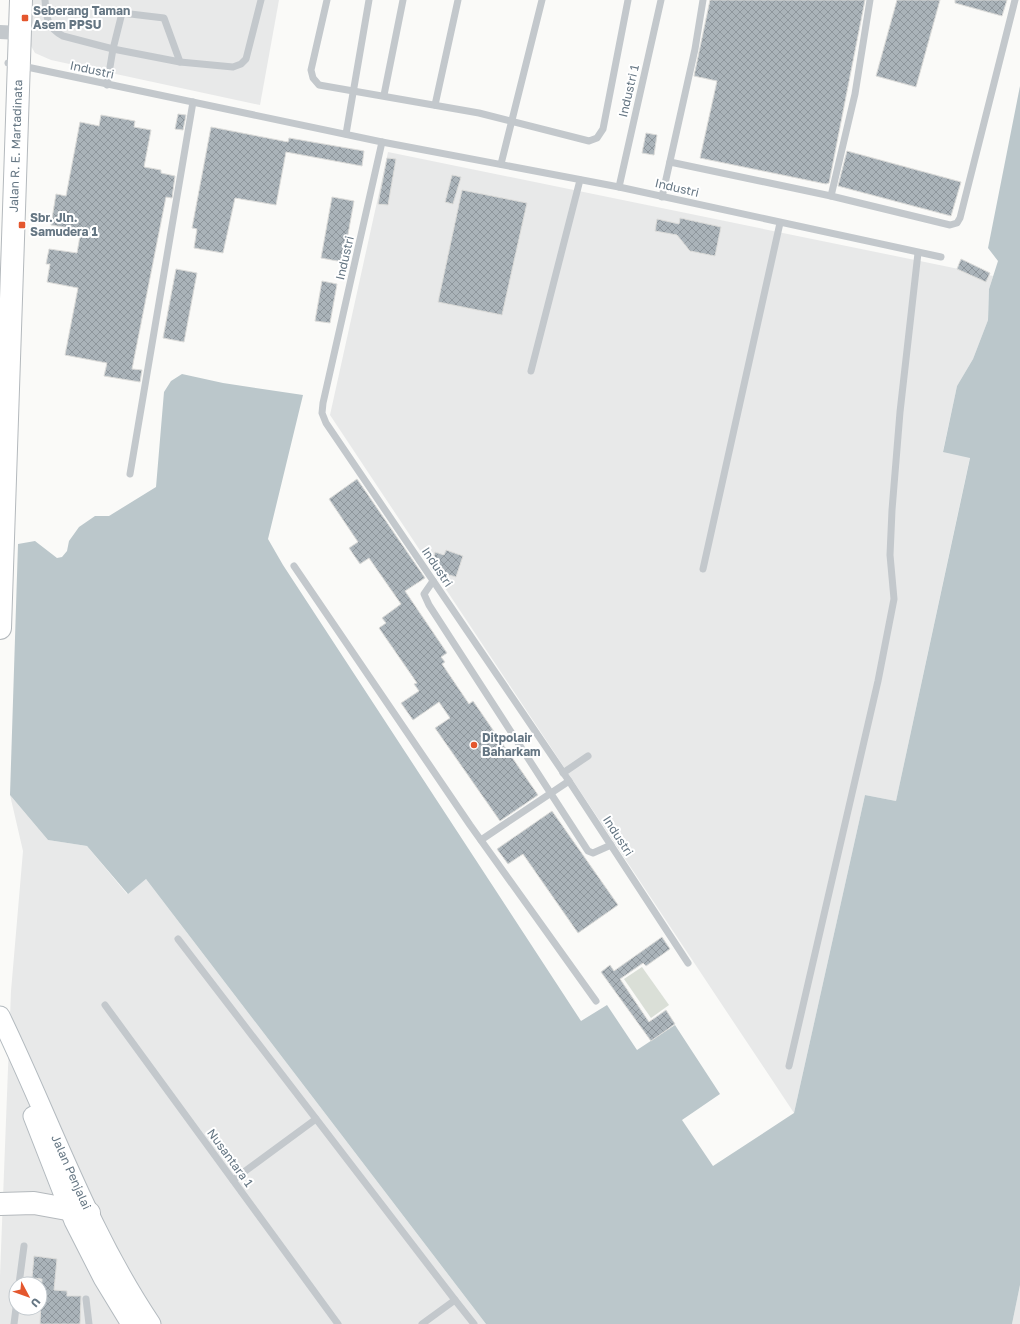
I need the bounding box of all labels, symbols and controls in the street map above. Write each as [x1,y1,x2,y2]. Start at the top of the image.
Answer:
place label: Seberang Taman Asem PPSU [33,3,130,32]
marker: Seberang Taman Asem PPSU [20,13,30,23]
street label: Industri [69,58,116,82]
street label: Industri 1 [615,63,642,119]
street label: Jalan R. E. Martadinata [6,79,25,213]
street label: Industri [654,175,701,200]
place label: Sbr. Jln. Samudera 1 [30,210,98,239]
marker: Sbr. Jln. Samudera 1 [17,220,27,230]
street label: Industri [332,234,357,281]
street label: Industri [419,544,456,590]
place label: Ditpolair Baharkam [482,730,541,759]
marker: Ditpolair Baharkam [469,740,479,750]
street label: Industri [600,813,637,859]
street label: Nusantara 1 [204,1126,257,1190]
street label: Jalan Penjalai [48,1132,95,1212]
north arrow [8,1276,48,1316]
text: U [28,1296,43,1310]

